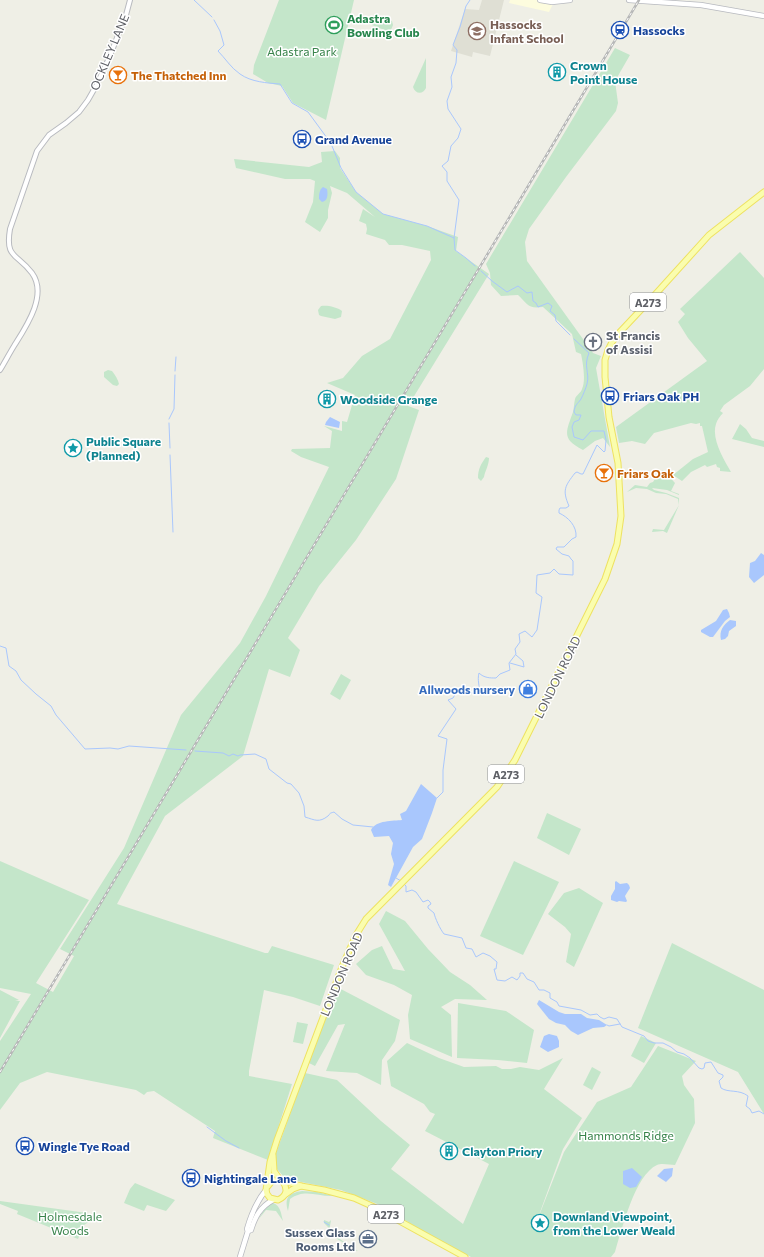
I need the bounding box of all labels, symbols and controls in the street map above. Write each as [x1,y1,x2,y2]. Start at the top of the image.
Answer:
place label: Adastra Bowling Club [347,11,420,39]
street label: OCKLEY LANE [87,12,131,92]
sports icon: Adastra Bowling Club [324,15,344,35]
place label: Hassocks Infant School [490,17,564,45]
station icon: Hassocks [610,20,630,40]
school or university icon: Hassocks Infant School [467,21,487,41]
place label: Hassocks [633,23,685,37]
park label: Adastra Park [267,44,337,58]
place label: Crown Point House [570,58,637,86]
building icon: Crown Point House [547,62,567,82]
bar icon: The Thatched Inn [108,65,128,85]
place label: The Thatched Inn [131,68,226,82]
bus stop icon: Grand Avenue [292,129,312,149]
place label: Grand Avenue [315,132,392,146]
road number: A273 [630,293,666,311]
place label: St Francis of Assisi [606,328,661,356]
church icon: St Francis of Assisi [583,332,603,352]
bus stop icon: Friars Oak PH [600,386,620,406]
building icon: Woodside Grange [317,389,337,409]
place label: Friars Oak PH [623,389,699,403]
place label: Woodside Grange [340,392,437,406]
place label: Public Square (Planned) [86,434,161,462]
place icon: Public Square (Planned) [63,438,83,458]
bar icon: Friars Oak [594,463,614,483]
place label: Friars Oak [617,466,674,480]
street label: LONDON ROAD [531,633,583,720]
shop icon: Allwoods nursery [518,679,538,699]
place label: Allwoods nursery [419,682,515,696]
road number: A273 [488,765,524,783]
street label: LONDON ROAD [317,930,365,1018]
park label: Hammonds Ridge [578,1128,674,1142]
bus stop icon: Wingle Tye Road [15,1136,35,1156]
place label: Wingle Tye Road [38,1139,130,1153]
building icon: Clayton Priory [439,1141,459,1161]
place label: Clayton Priory [462,1144,543,1158]
bus stop icon: Nightingale Lane [181,1168,201,1188]
place label: Nightingale Lane [204,1171,297,1185]
road number: A273 [368,1205,404,1223]
park label: Holmesdale Woods [38,1209,102,1237]
place label: Downland Viewpoint, from the Lower Weald [553,1209,675,1237]
place icon: Downland Viewpoint, from the Lower Weald [530,1213,550,1233]
place label: Sussex Glass Rooms Ltd [285,1225,355,1253]
office icon: Sussex Glass Rooms Ltd [358,1229,378,1249]

